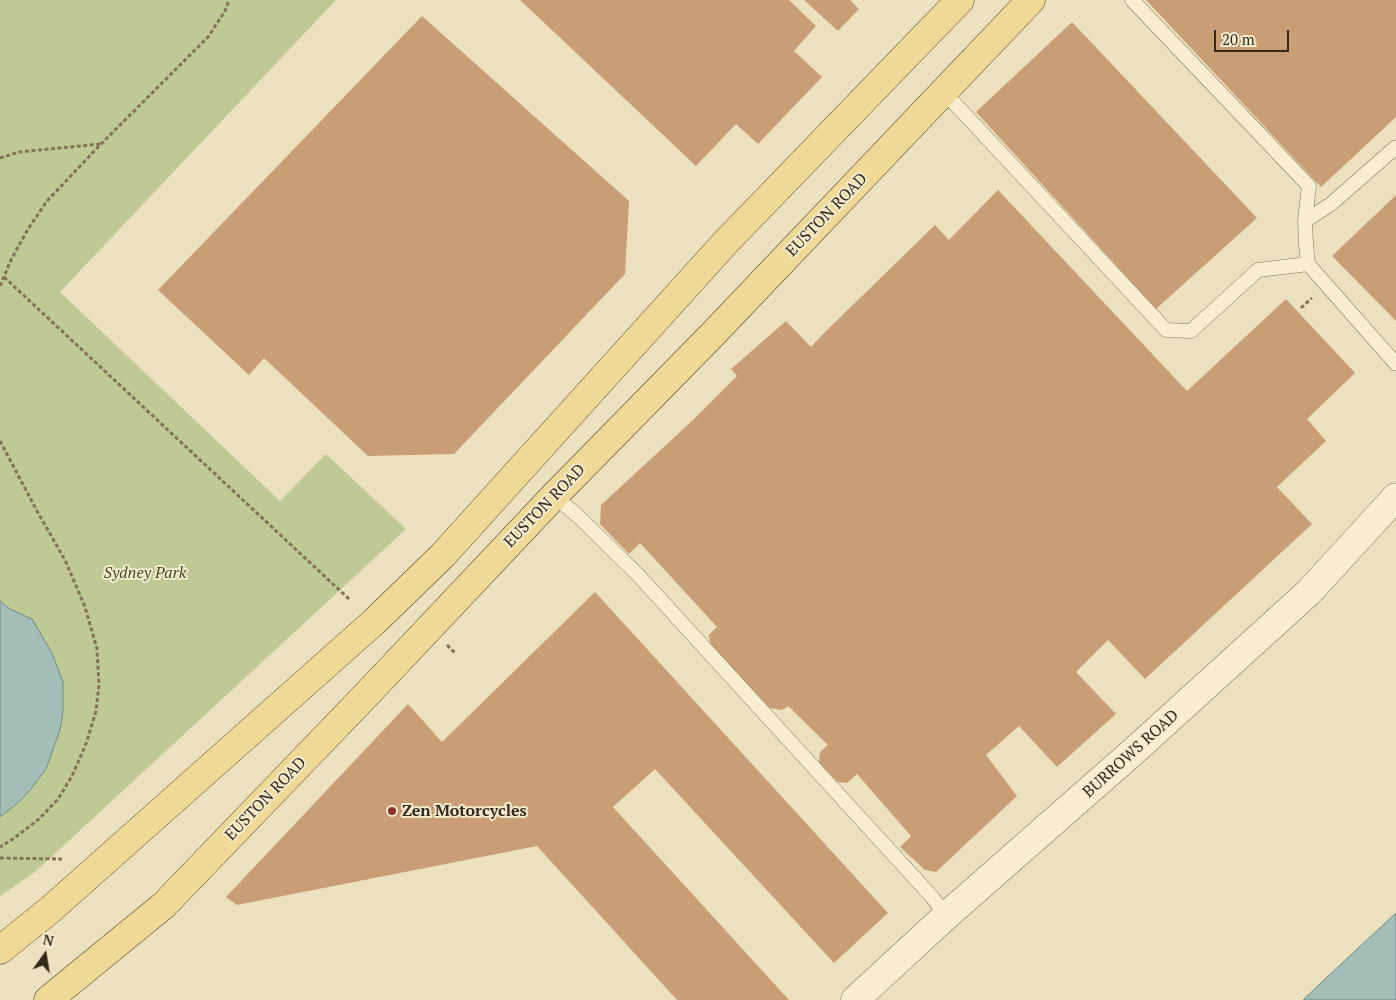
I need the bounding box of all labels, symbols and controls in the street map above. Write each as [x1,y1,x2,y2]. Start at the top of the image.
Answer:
scale bar [1216,20,1291,52]
text: 20 m [1222,29,1255,49]
street label: EUSTON ROAD [782,169,872,261]
street label: EUSTON ROAD [500,460,590,552]
park label: Sydney Park [104,563,186,583]
street label: BURROWS ROAD [1079,706,1183,802]
street label: EUSTON ROAD [221,753,311,845]
place label: Zen Motorcycles [402,801,527,821]
marker: Zen Motorcycles [386,805,398,817]
text: N [41,929,56,950]
north arrow [20,930,70,980]

